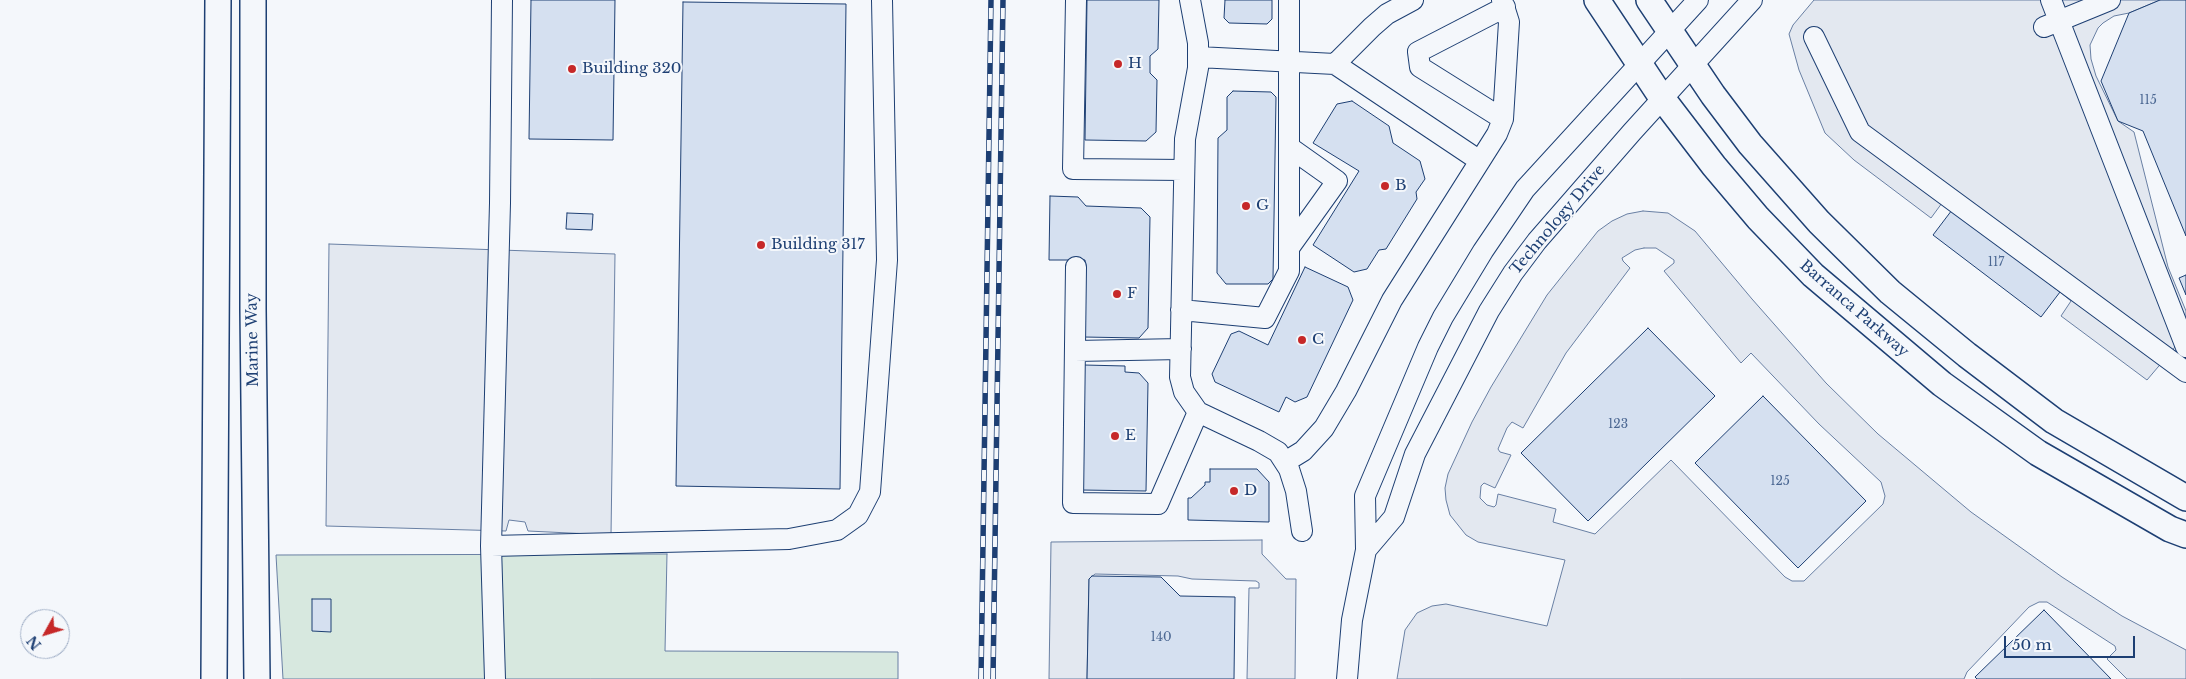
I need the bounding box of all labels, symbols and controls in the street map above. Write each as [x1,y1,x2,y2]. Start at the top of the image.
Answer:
place label: H [1128,55,1142,73]
marker: H [1112,58,1124,70]
place label: Building 320 [582,60,682,78]
marker: Building 320 [566,63,578,75]
house number: 115 [2139,94,2157,108]
street label: Technology Drive [1507,161,1609,279]
place label: B [1395,177,1407,195]
marker: B [1379,180,1391,192]
place label: G [1256,197,1269,215]
marker: G [1240,200,1252,212]
place label: Building 317 [771,236,865,254]
marker: Building 317 [755,239,767,251]
house number: 117 [1988,256,2004,270]
street label: Barranca Parkway [1796,257,1912,361]
place label: F [1127,285,1137,303]
marker: F [1111,288,1123,300]
street label: Marine Way [243,293,263,387]
place label: C [1312,331,1324,349]
marker: C [1296,334,1308,346]
house number: 123 [1608,418,1628,432]
place label: E [1125,427,1136,445]
marker: E [1109,430,1121,442]
house number: 125 [1770,475,1790,489]
place label: D [1244,482,1257,500]
marker: D [1228,485,1240,497]
north arrow [20,609,70,659]
scale bar [2006,626,2137,658]
house number: 140 [1151,631,1171,645]
text: N [23,632,45,654]
text: 50 m [2012,635,2052,654]

